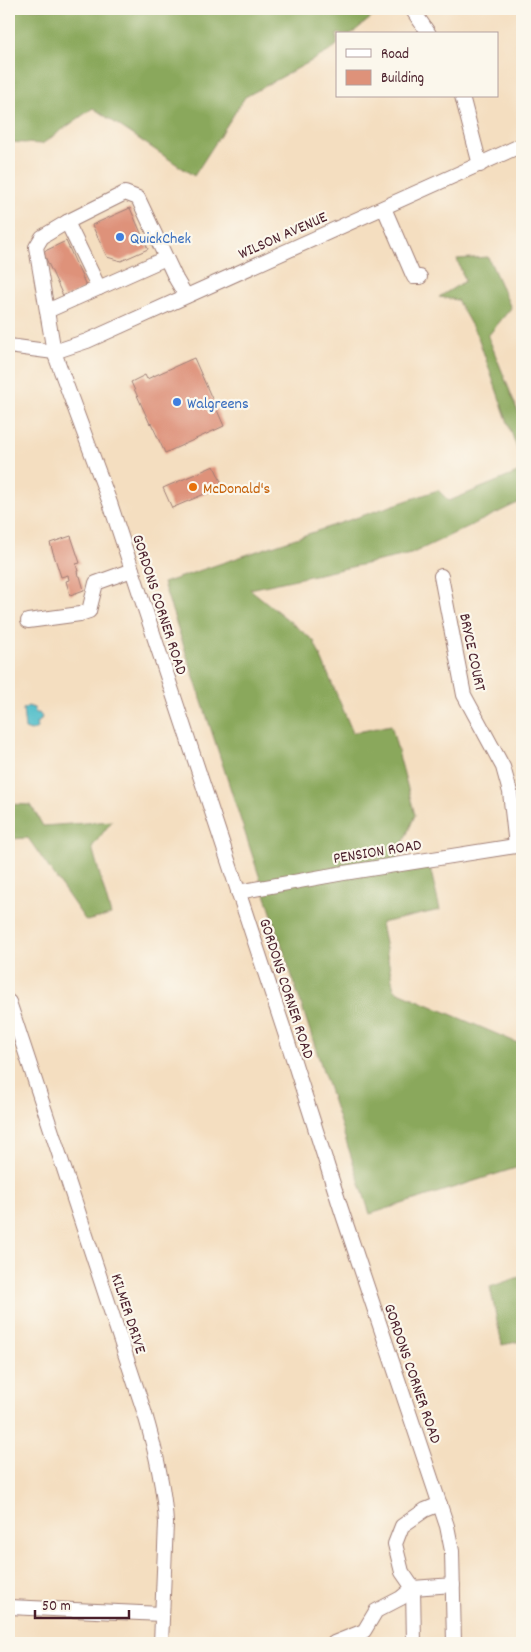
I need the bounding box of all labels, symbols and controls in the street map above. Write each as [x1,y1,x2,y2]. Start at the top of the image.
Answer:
legend [336,32,498,98]
text: Road [381,44,409,66]
text: Building [381,68,424,90]
street label: WILSON AVENUE [235,206,332,266]
place label: QuickChek [130,228,191,251]
marker: QuickChek [114,231,126,243]
place label: Walgreens [187,393,249,416]
marker: Walgreens [171,396,183,408]
place label: McDonald's [203,478,271,501]
marker: McDonald's [187,481,199,493]
street label: GORDONS CORNER ROAD [125,532,192,678]
street label: BRYCE COURT [452,611,491,694]
street label: PENSION ROAD [332,834,423,871]
street label: GORDONS CORNER ROAD [252,916,319,1062]
street label: KILMER DRIVE [104,1271,152,1357]
street label: GORDONS CORNER ROAD [377,1301,446,1447]
scale bar [35,1587,129,1619]
text: 50 m [42,1596,71,1618]

